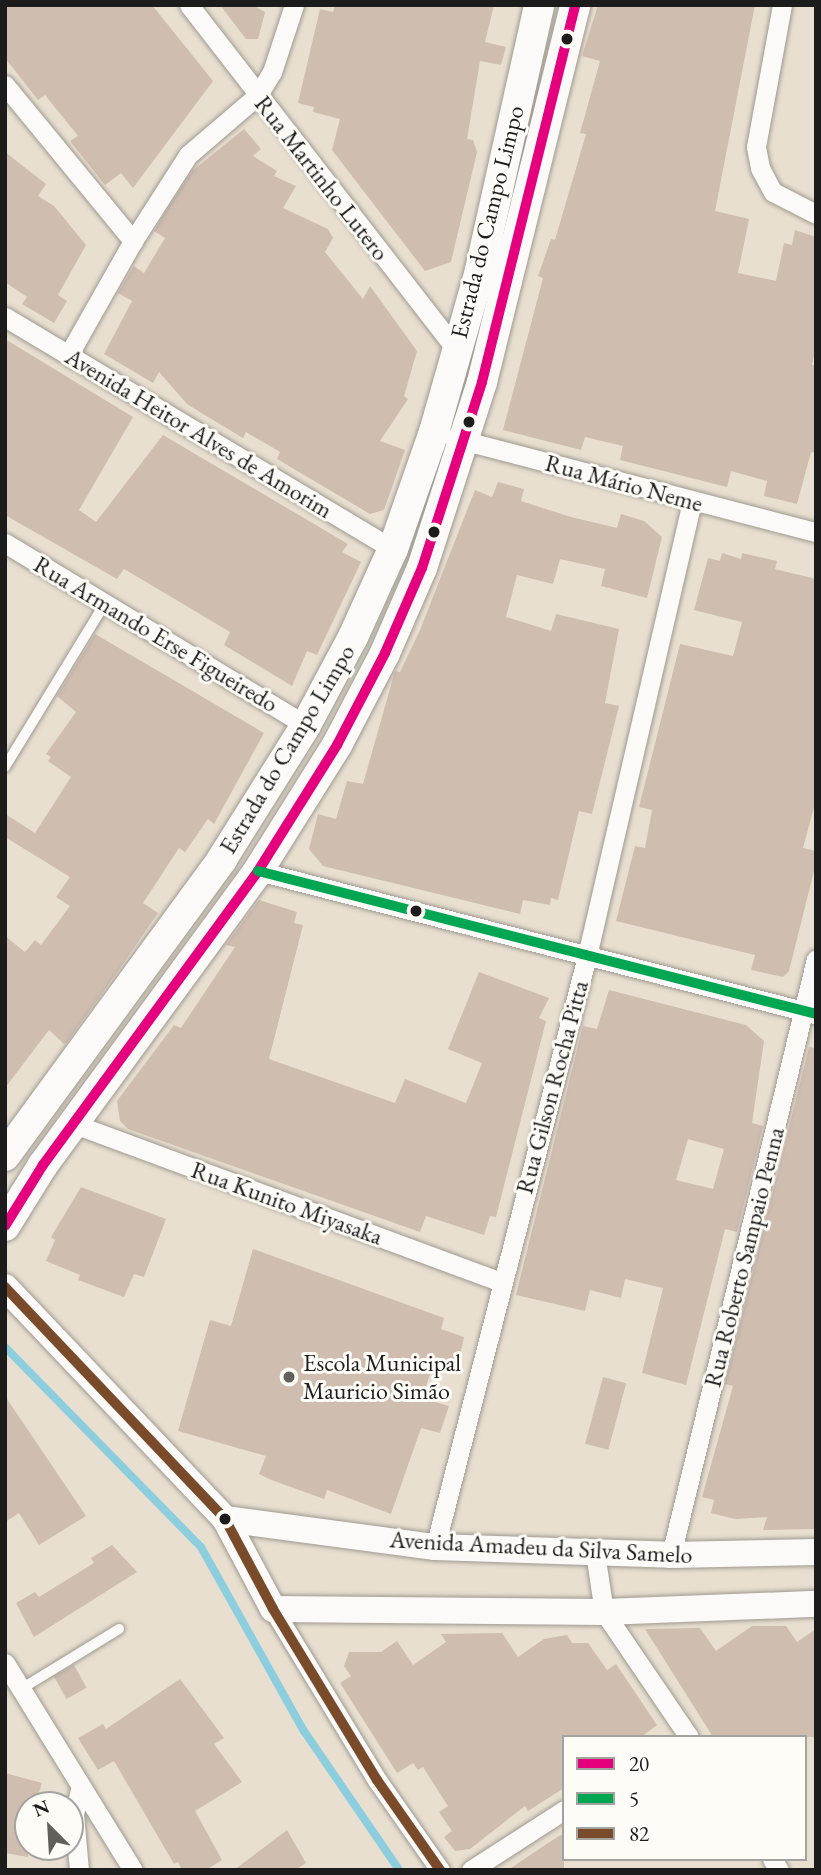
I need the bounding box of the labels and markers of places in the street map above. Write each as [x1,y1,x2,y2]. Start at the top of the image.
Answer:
unlabelled marker [560,32,574,46]
unlabelled marker [462,415,476,429]
unlabelled marker [427,525,441,539]
unlabelled marker [409,904,423,918]
place label: Escola Municipal Mauricio Simão [303,1349,461,1405]
marker: Escola Municipal Mauricio Simão [281,1369,297,1385]
unlabelled marker [218,1512,232,1526]

